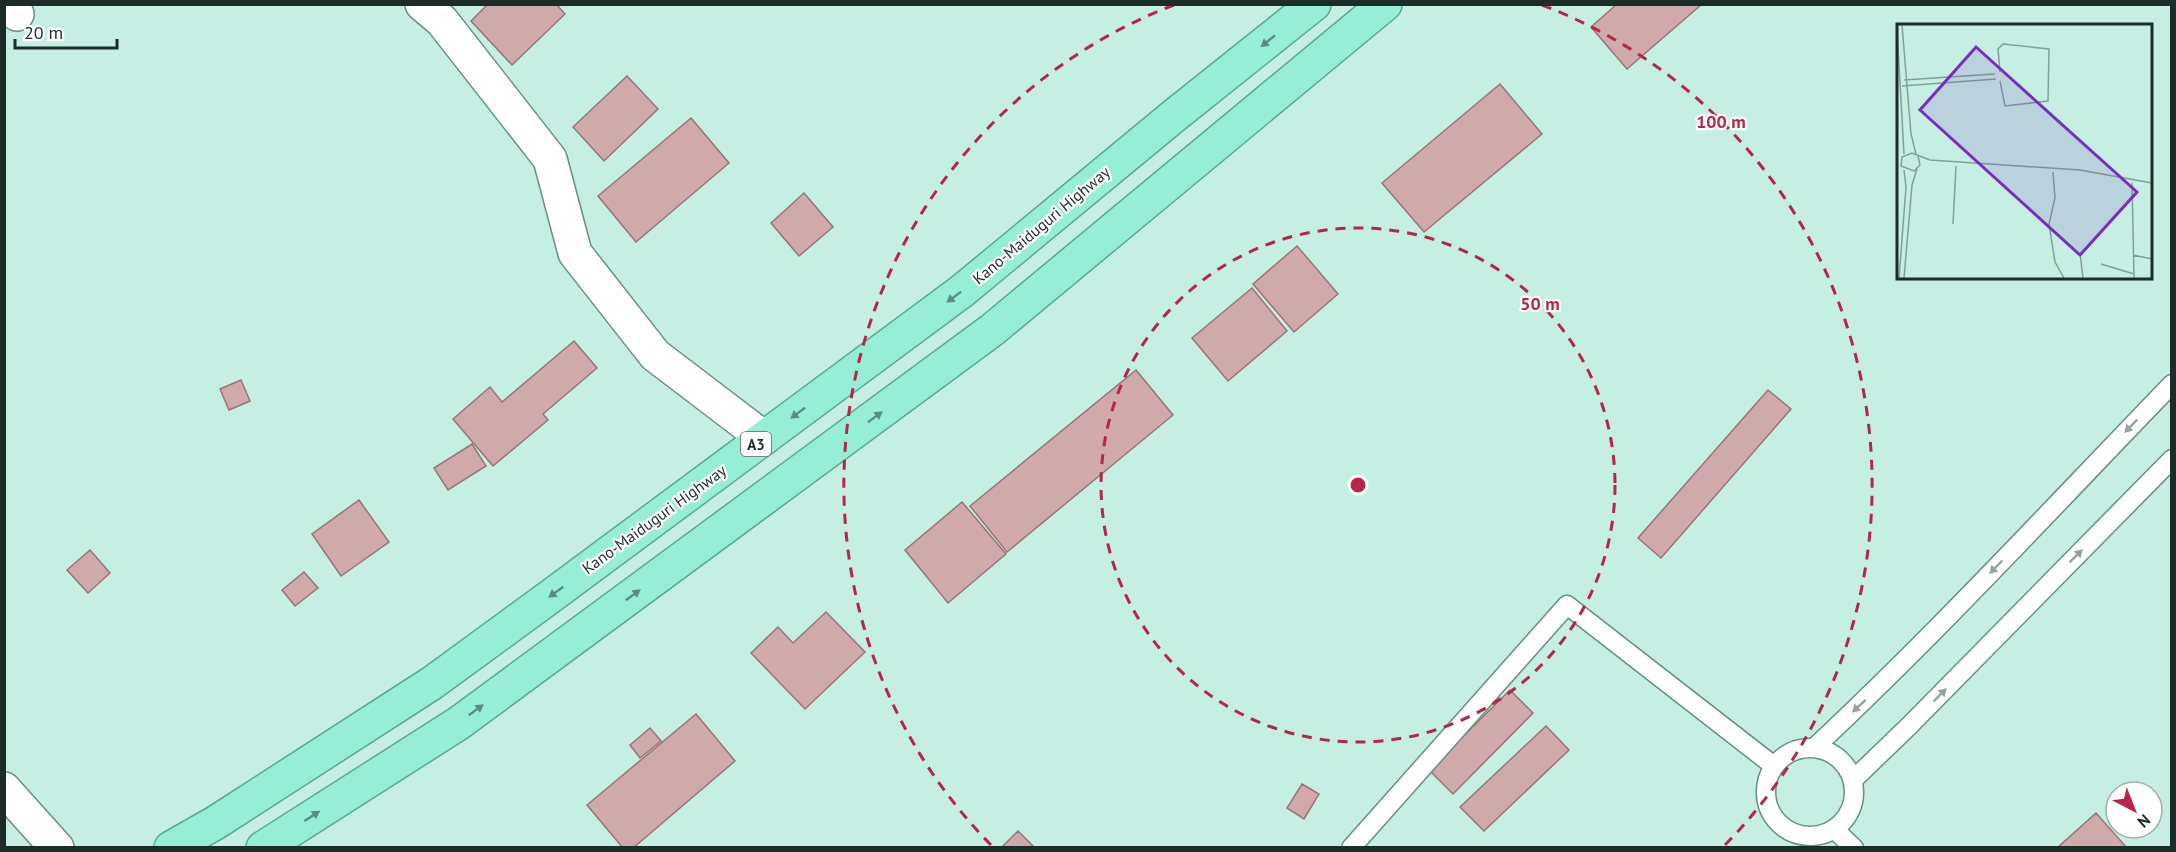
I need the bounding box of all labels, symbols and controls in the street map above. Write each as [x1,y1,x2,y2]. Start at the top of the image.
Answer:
scale bar [15,12,117,50]
text: 20 m [24,21,63,44]
inset map [1897,24,2152,279]
one-way arrow [1261,34,1276,47]
text: 100 m [1696,110,1746,133]
street label: Kano-Maiduguri Highway [968,161,1114,288]
one-way arrow [946,290,961,302]
text: 50 m [1520,292,1560,315]
one-way arrow [790,407,805,419]
one-way arrow [867,412,882,424]
one-way arrow [2124,419,2138,434]
road number: A3 [741,432,771,456]
street label: Kano-Maiduguri Highway [578,460,730,578]
centre of rings [1348,475,1368,495]
one-way arrow [2069,549,2083,563]
one-way arrow [1990,559,2003,574]
one-way arrow [549,586,565,598]
one-way arrow [626,590,641,602]
one-way arrow [1932,688,1946,702]
one-way arrow [1852,699,1867,713]
one-way arrow [467,704,483,716]
north arrow [2104,780,2164,840]
text: N [2133,810,2155,832]
one-way arrow [304,811,320,822]

